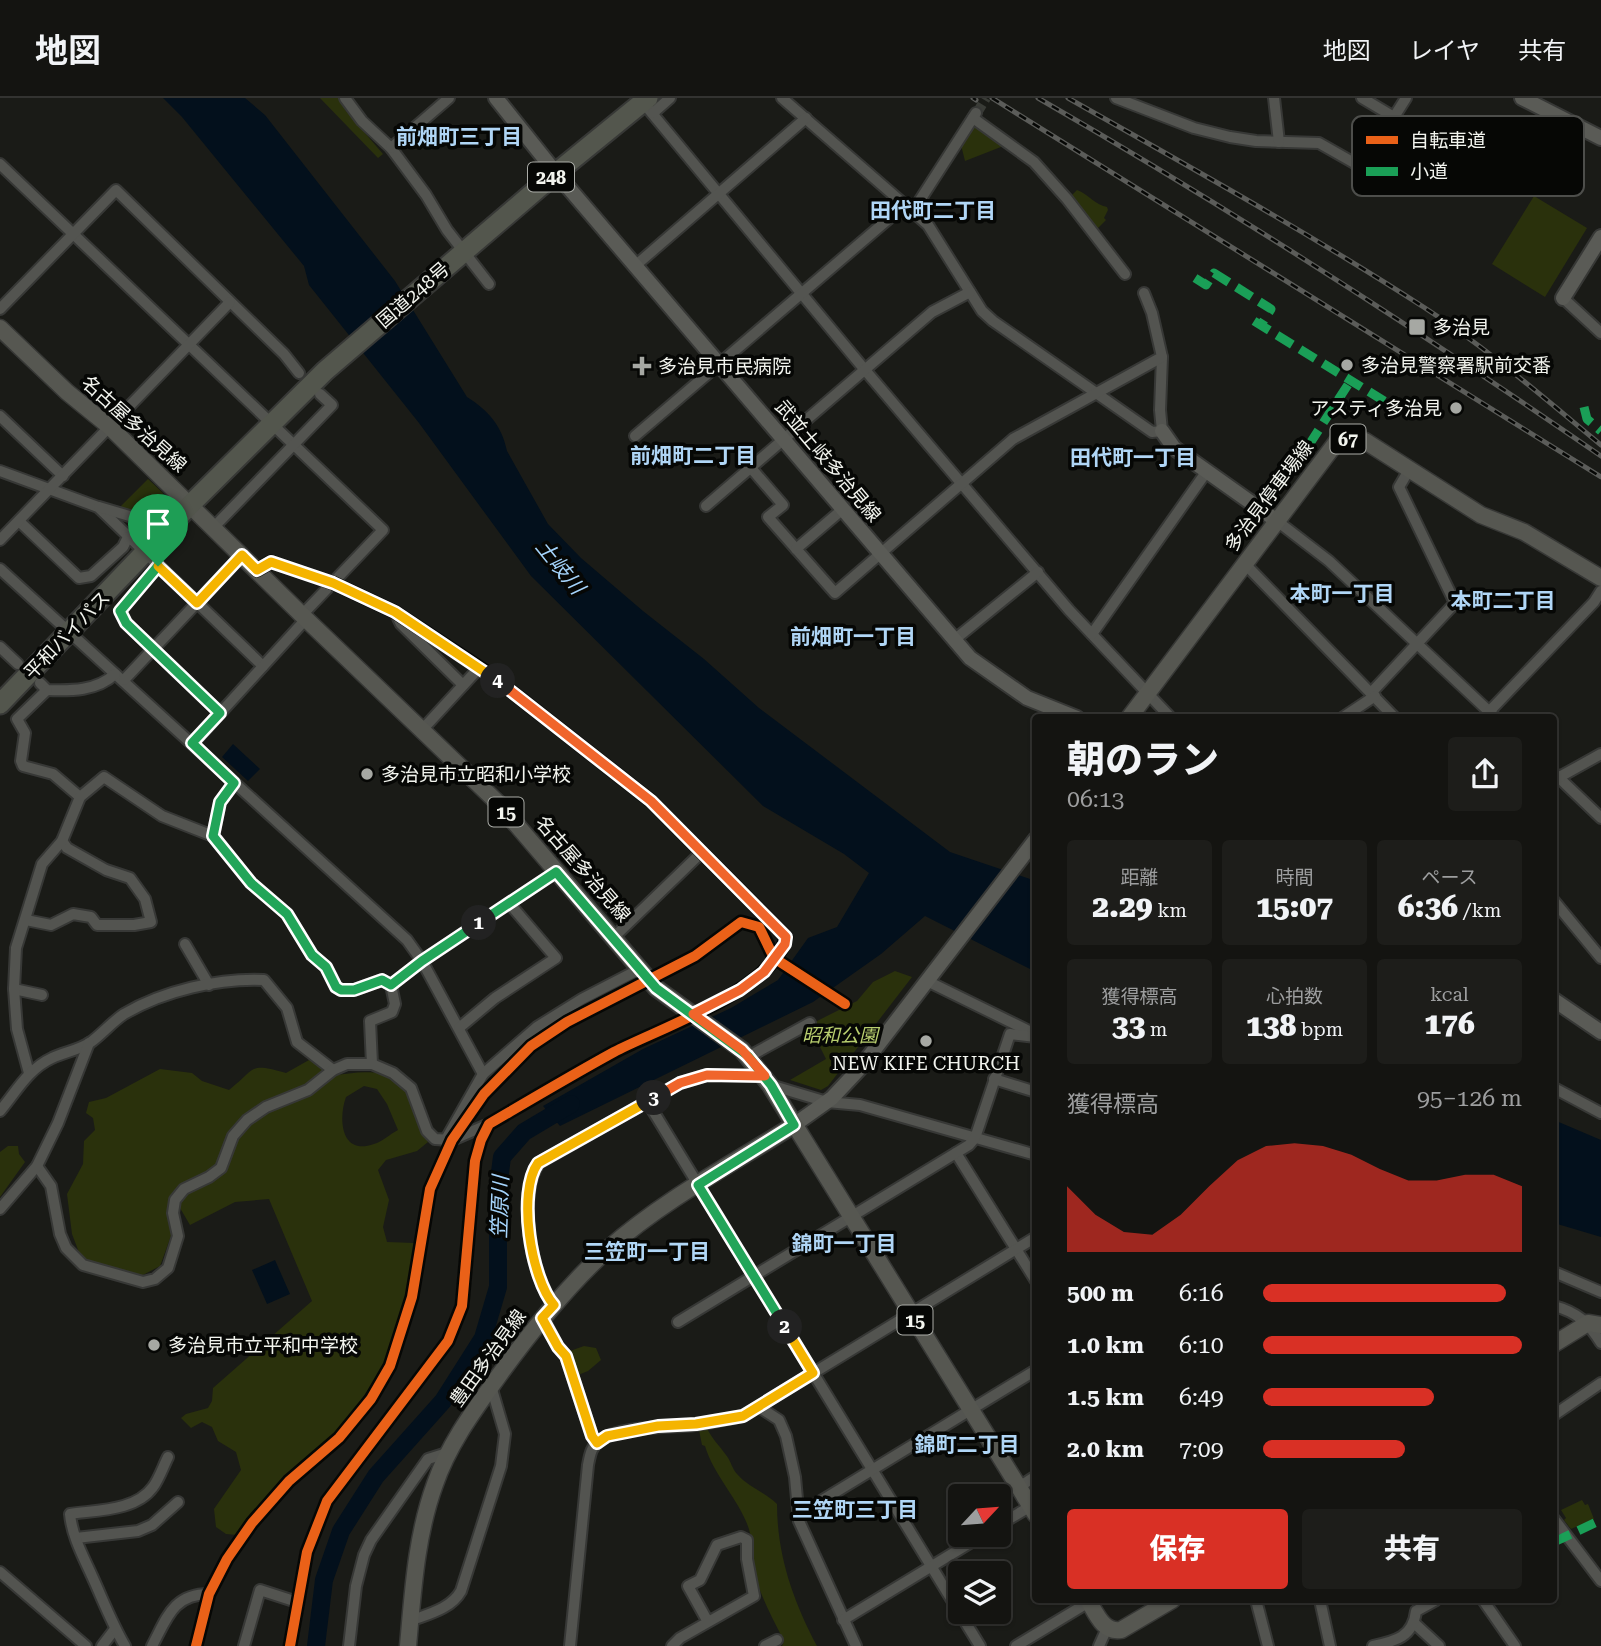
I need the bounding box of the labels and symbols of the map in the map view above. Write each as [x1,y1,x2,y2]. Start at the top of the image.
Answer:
legend [1352,116,1584,196]
district label: 前畑町三丁目 [396,125,522,149]
text: 自転車道 [1410,129,1486,152]
text: 小道 [1410,160,1448,183]
road number: 248 [528,162,574,192]
district label: 田代町二丁目 [870,199,996,223]
street label: 国道248号 [372,257,454,333]
place label: 多治見 [1433,316,1490,339]
marker: 多治見 [1407,317,1427,337]
place label: 多治見警察署駅前交番 [1361,354,1551,377]
place label: 多治見市民病院 [658,355,791,378]
marker: 多治見市民病院 [632,356,652,376]
marker: 多治見警察署駅前交番 [1339,357,1355,373]
street label: 名古屋多治見線 [77,371,191,477]
street label: 武並土岐多治見線 [770,395,886,527]
place label: アスティ多治見 [1310,397,1442,420]
marker: アスティ多治見 [1448,400,1464,416]
road number: 67 [1330,424,1366,454]
street label: 多治見停車場線 [1220,436,1318,556]
district label: 前畑町二丁目 [630,444,756,468]
district label: 田代町一丁目 [1070,446,1196,470]
pin [128,494,188,566]
water label: 土岐川 [531,535,590,601]
district label: 本町一丁目 [1290,582,1395,606]
street label: 平和バイパス [19,586,115,684]
district label: 本町二丁目 [1451,589,1556,613]
district label: 前畑町一丁目 [790,625,916,649]
pin: 4 [480,664,516,698]
place label: 多治見市立昭和小学校 [381,763,571,786]
marker: 多治見市立昭和小学校 [359,766,375,782]
road number: 15 [489,798,524,826]
street label: 名古屋多治見線 [531,811,635,927]
pin: 1 [462,906,496,940]
park label: 昭和公園 [802,1024,881,1047]
marker: NEW KIFE CHURCH [918,1033,934,1049]
place label: NEW KIFE CHURCH [832,1052,1020,1075]
pin: 3 [636,1080,672,1116]
water label: 笠原川 [487,1173,513,1239]
district label: 錦町一丁目 [792,1232,897,1256]
district label: 三笠町一丁目 [584,1240,710,1264]
street label: 豊田多治見線 [445,1305,531,1411]
road number: 15 [898,1306,932,1335]
pin: 2 [768,1310,802,1344]
place label: 多治見市立平和中学校 [168,1334,358,1357]
marker: 多治見市立平和中学校 [146,1337,162,1353]
district label: 錦町二丁目 [915,1433,1020,1457]
north arrow [948,1484,1012,1547]
district label: 三笠町三丁目 [792,1498,918,1522]

